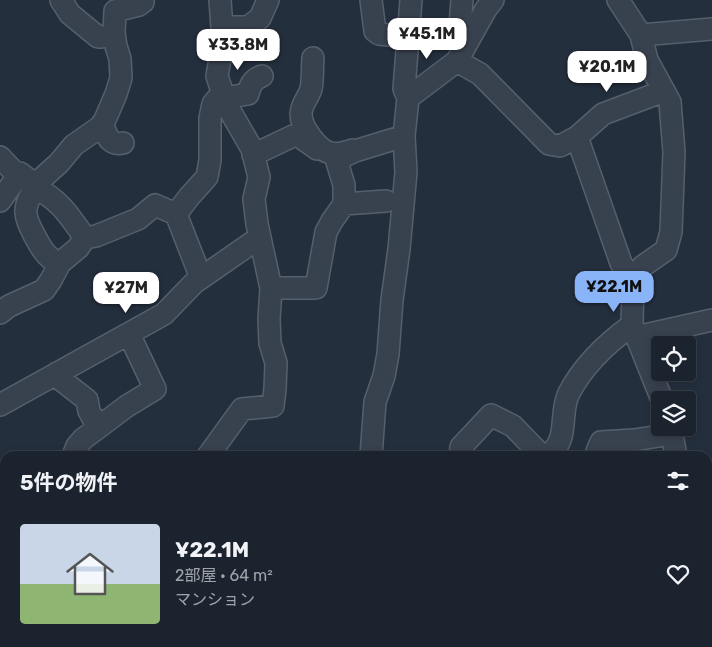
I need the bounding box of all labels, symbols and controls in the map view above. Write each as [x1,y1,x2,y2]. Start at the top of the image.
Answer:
pin: ¥45.1M [386,18,468,60]
text: ¥45.1M [399,24,455,43]
pin: ¥33.8M [197,28,279,71]
text: ¥33.8M [208,35,268,54]
pin: ¥20.1M [566,51,648,93]
text: ¥20.1M [579,57,635,76]
pin: ¥22.1M [573,270,655,313]
pin: ¥27M [96,272,156,314]
text: ¥22.1M [586,277,642,296]
text: ¥27M [104,278,148,297]
map controls [651,336,696,436]
button: locate [651,336,696,381]
button: layers [651,391,696,436]
icon: filters [664,467,692,495]
text: 5件の物件 [20,470,118,495]
text: ¥22.1M [175,537,249,562]
icon: home [60,544,120,604]
icon: heart [664,560,692,588]
text: 2部屋 · 64 m² [175,566,273,585]
text: マンション [175,590,255,609]

